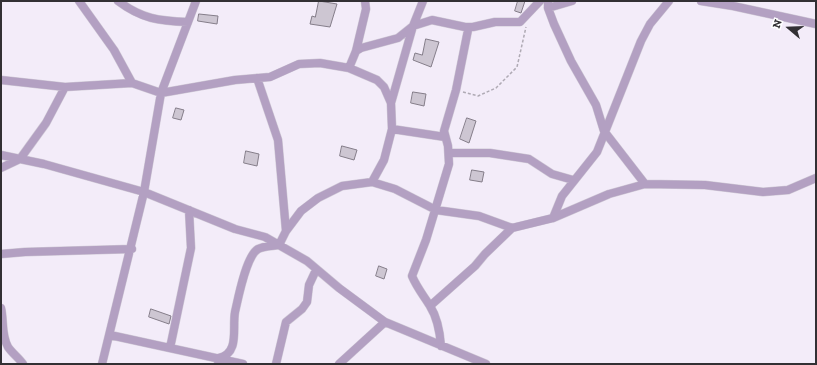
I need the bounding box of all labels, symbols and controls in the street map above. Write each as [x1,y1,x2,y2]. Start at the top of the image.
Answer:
north arrow [769,8,809,48]
text: N [770,18,785,30]

